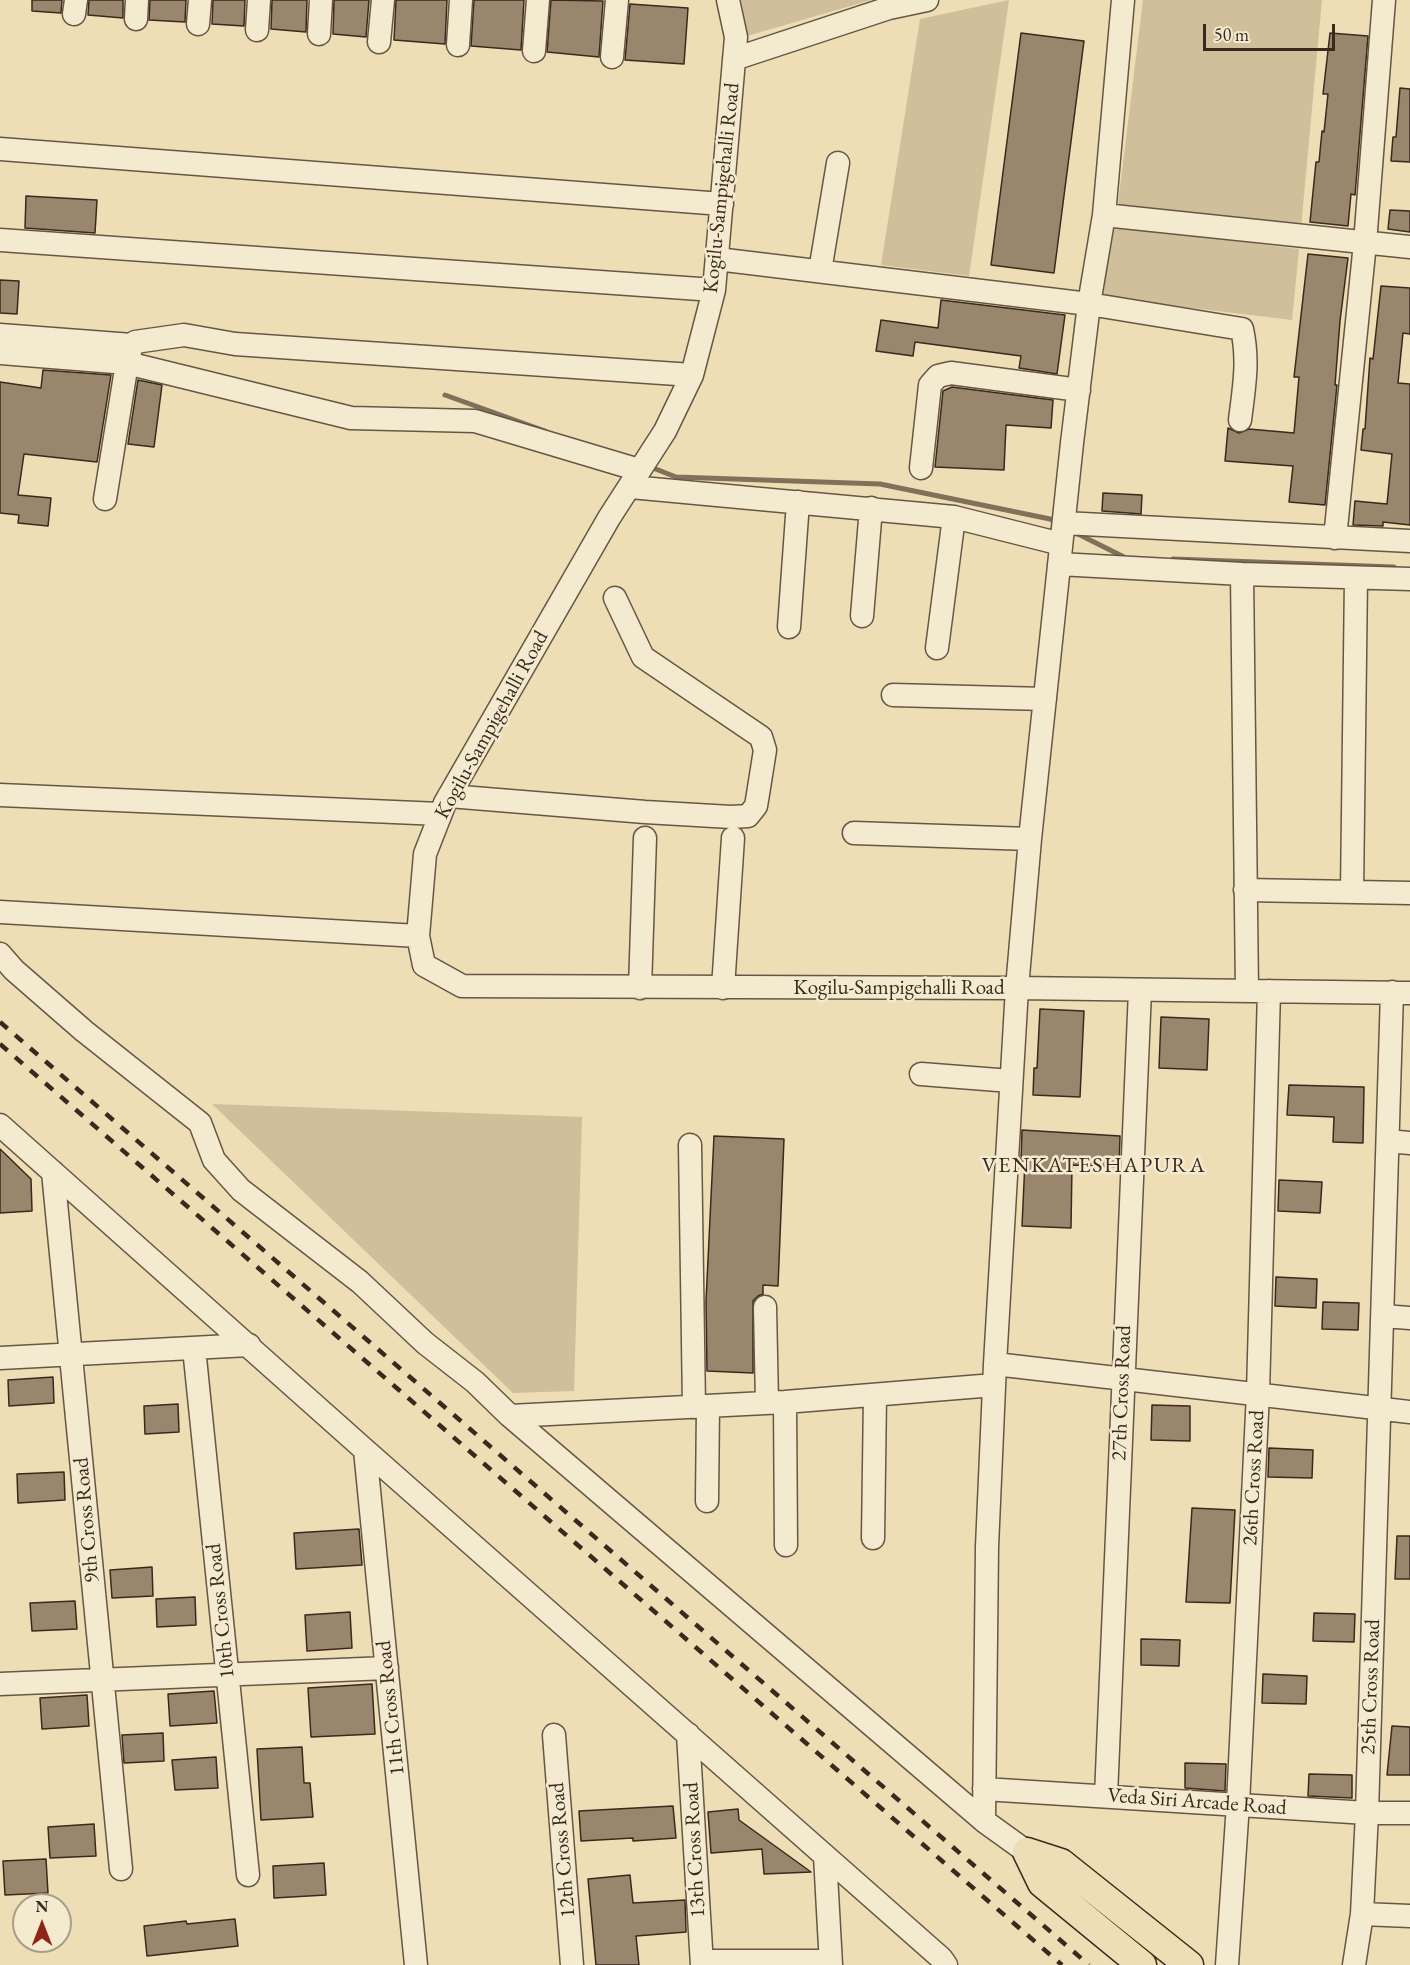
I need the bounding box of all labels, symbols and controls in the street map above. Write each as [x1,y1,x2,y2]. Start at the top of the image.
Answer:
scale bar [1206,12,1338,50]
text: 50 m [1214,23,1249,46]
street label: Kogilu-Sampigehalli Road [698,82,746,294]
street label: Kogilu-Sampigehalli Road [430,627,554,823]
street label: Kogilu-Sampigehalli Road [793,975,1005,1001]
district label: VENKATESHAPURA [982,1153,1206,1179]
street label: 27th Cross Road [1107,1325,1137,1461]
street label: 26th Cross Road [1238,1410,1270,1546]
street label: 9th Cross Road [69,1456,105,1584]
street label: 10th Cross Road [201,1542,241,1680]
street label: 25th Cross Road [1356,1619,1386,1755]
street label: 11th Cross Road [371,1639,411,1777]
street label: 12th Cross Road [545,1781,581,1919]
street label: 13th Cross Road [679,1782,711,1918]
street label: Veda Siri Arcade Road [1107,1783,1287,1821]
north arrow [12,1893,72,1953]
text: N [36,1896,48,1917]

